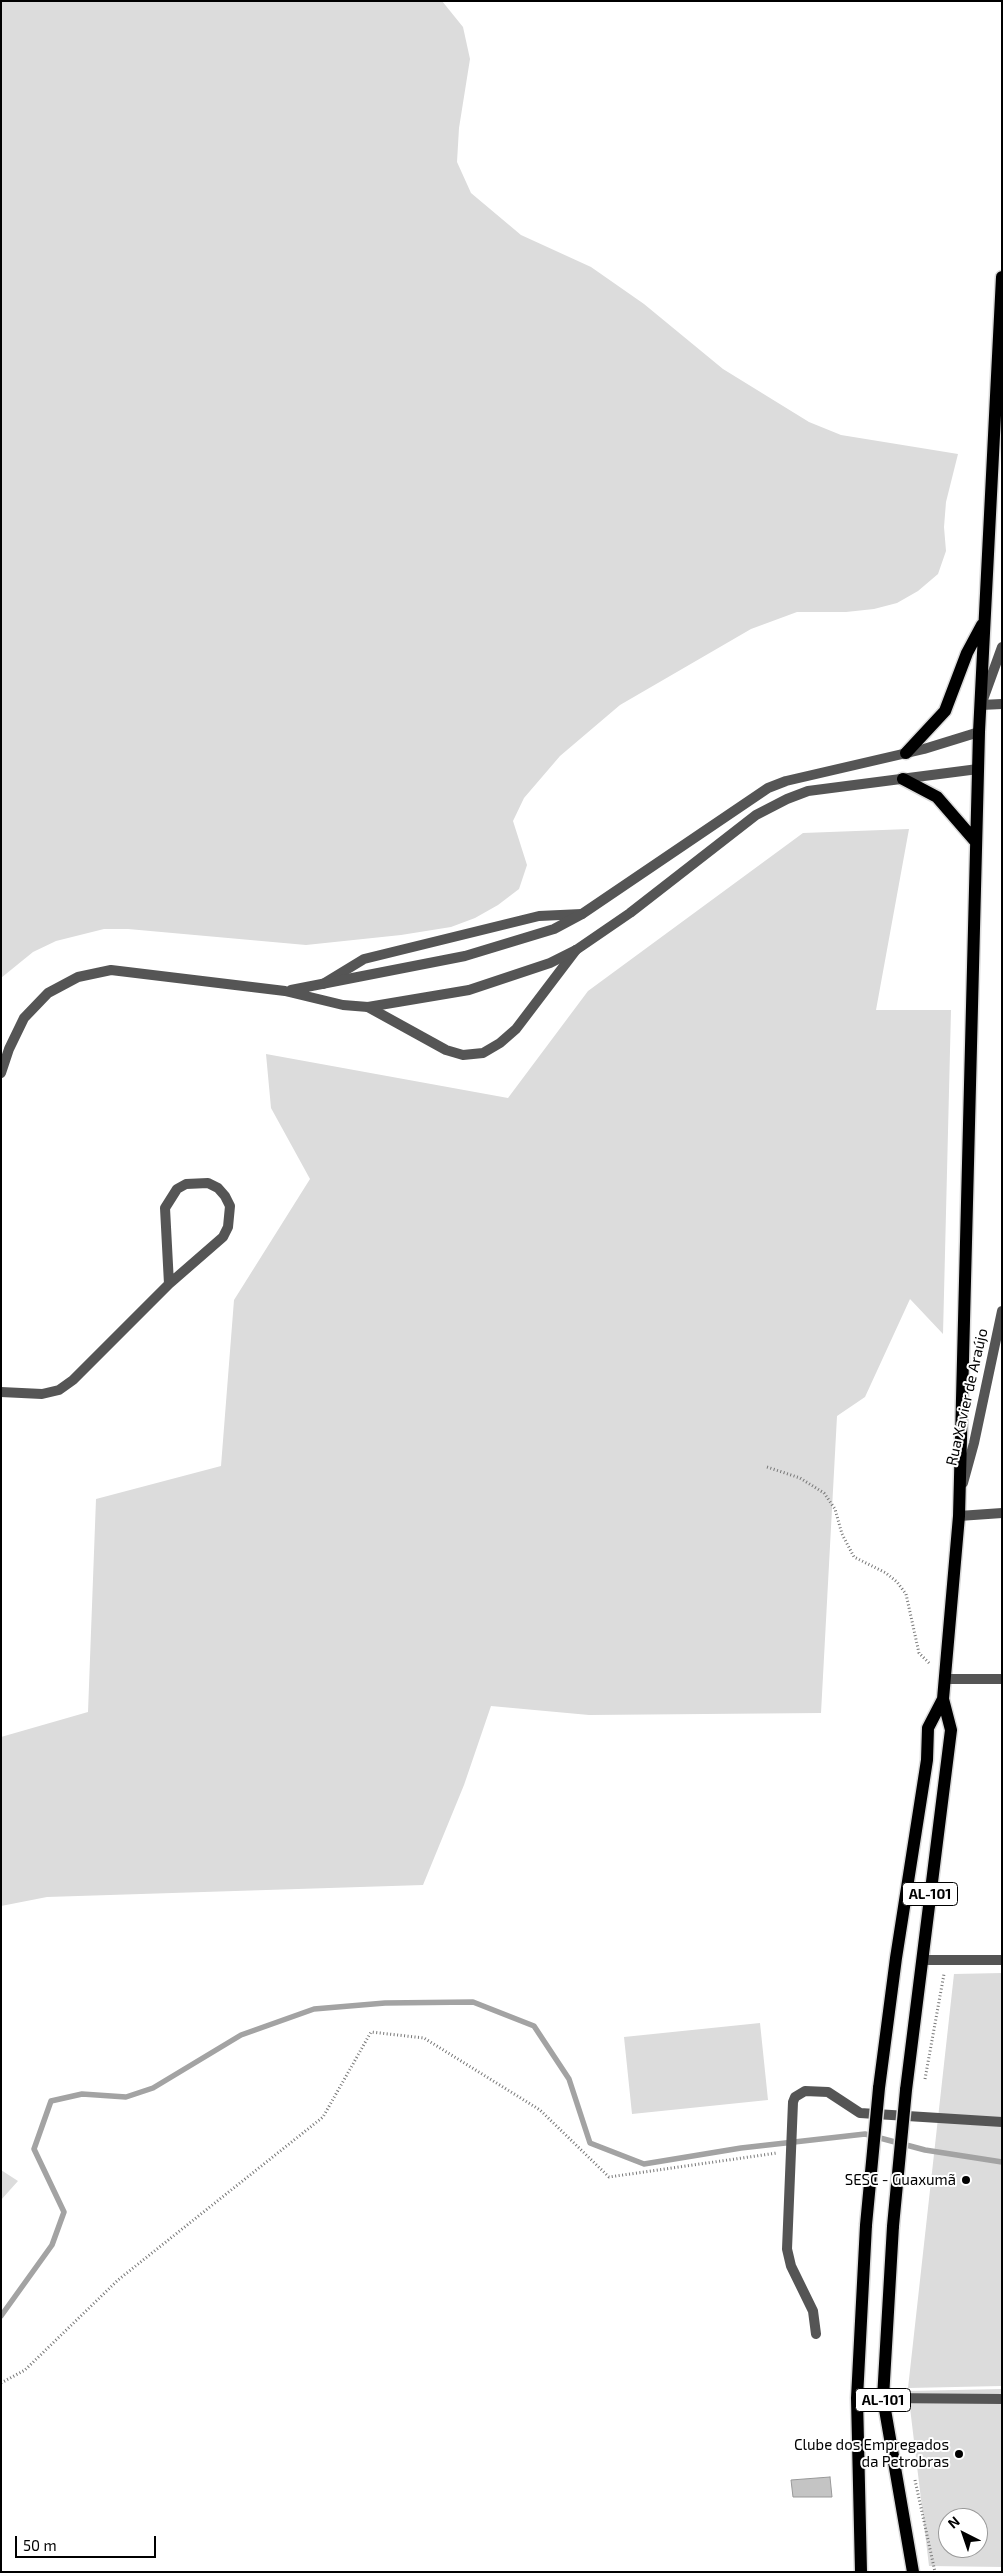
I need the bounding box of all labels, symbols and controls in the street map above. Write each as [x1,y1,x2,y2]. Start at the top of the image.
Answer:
street label: Rua Xavier de Araújo [942,1327,992,1467]
road number: AL-101 [902,1882,958,1906]
place label: SESC - Guaxumã [845,2171,956,2189]
marker: SESC - Guaxumã [960,2174,972,2186]
road number: AL-101 [856,2388,910,2412]
place label: Clube dos Empregados da Petrobras [794,2436,949,2471]
marker: Clube dos Empregados da Petrobras [953,2448,965,2460]
north arrow [938,2508,988,2558]
text: N [944,2512,963,2532]
scale bar [18,2526,159,2558]
text: 50 m [23,2536,57,2554]

